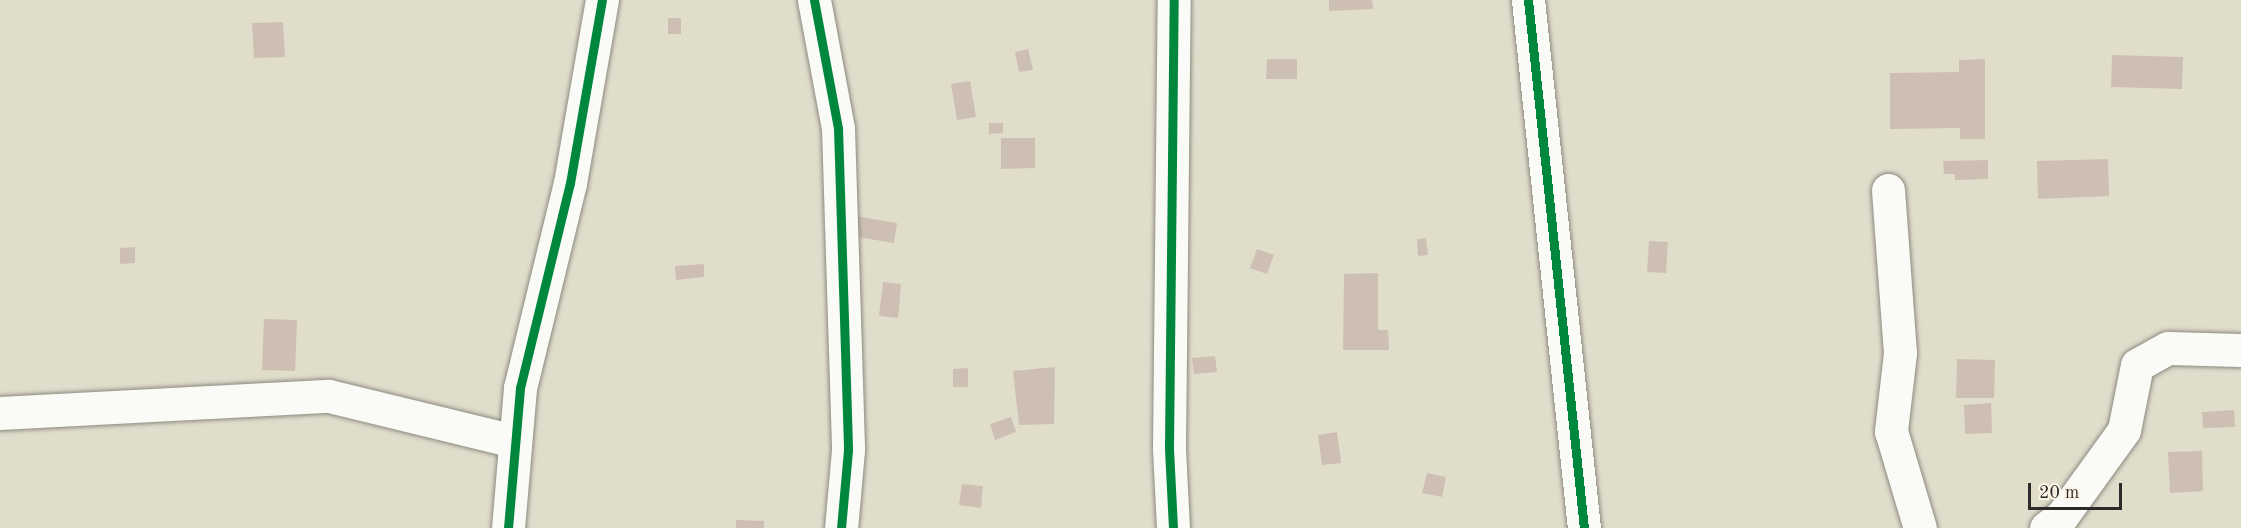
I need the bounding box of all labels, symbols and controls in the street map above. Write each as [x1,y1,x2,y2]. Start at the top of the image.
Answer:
scale bar [2031,471,2126,509]
text: 20 m [2039,484,2079,502]

